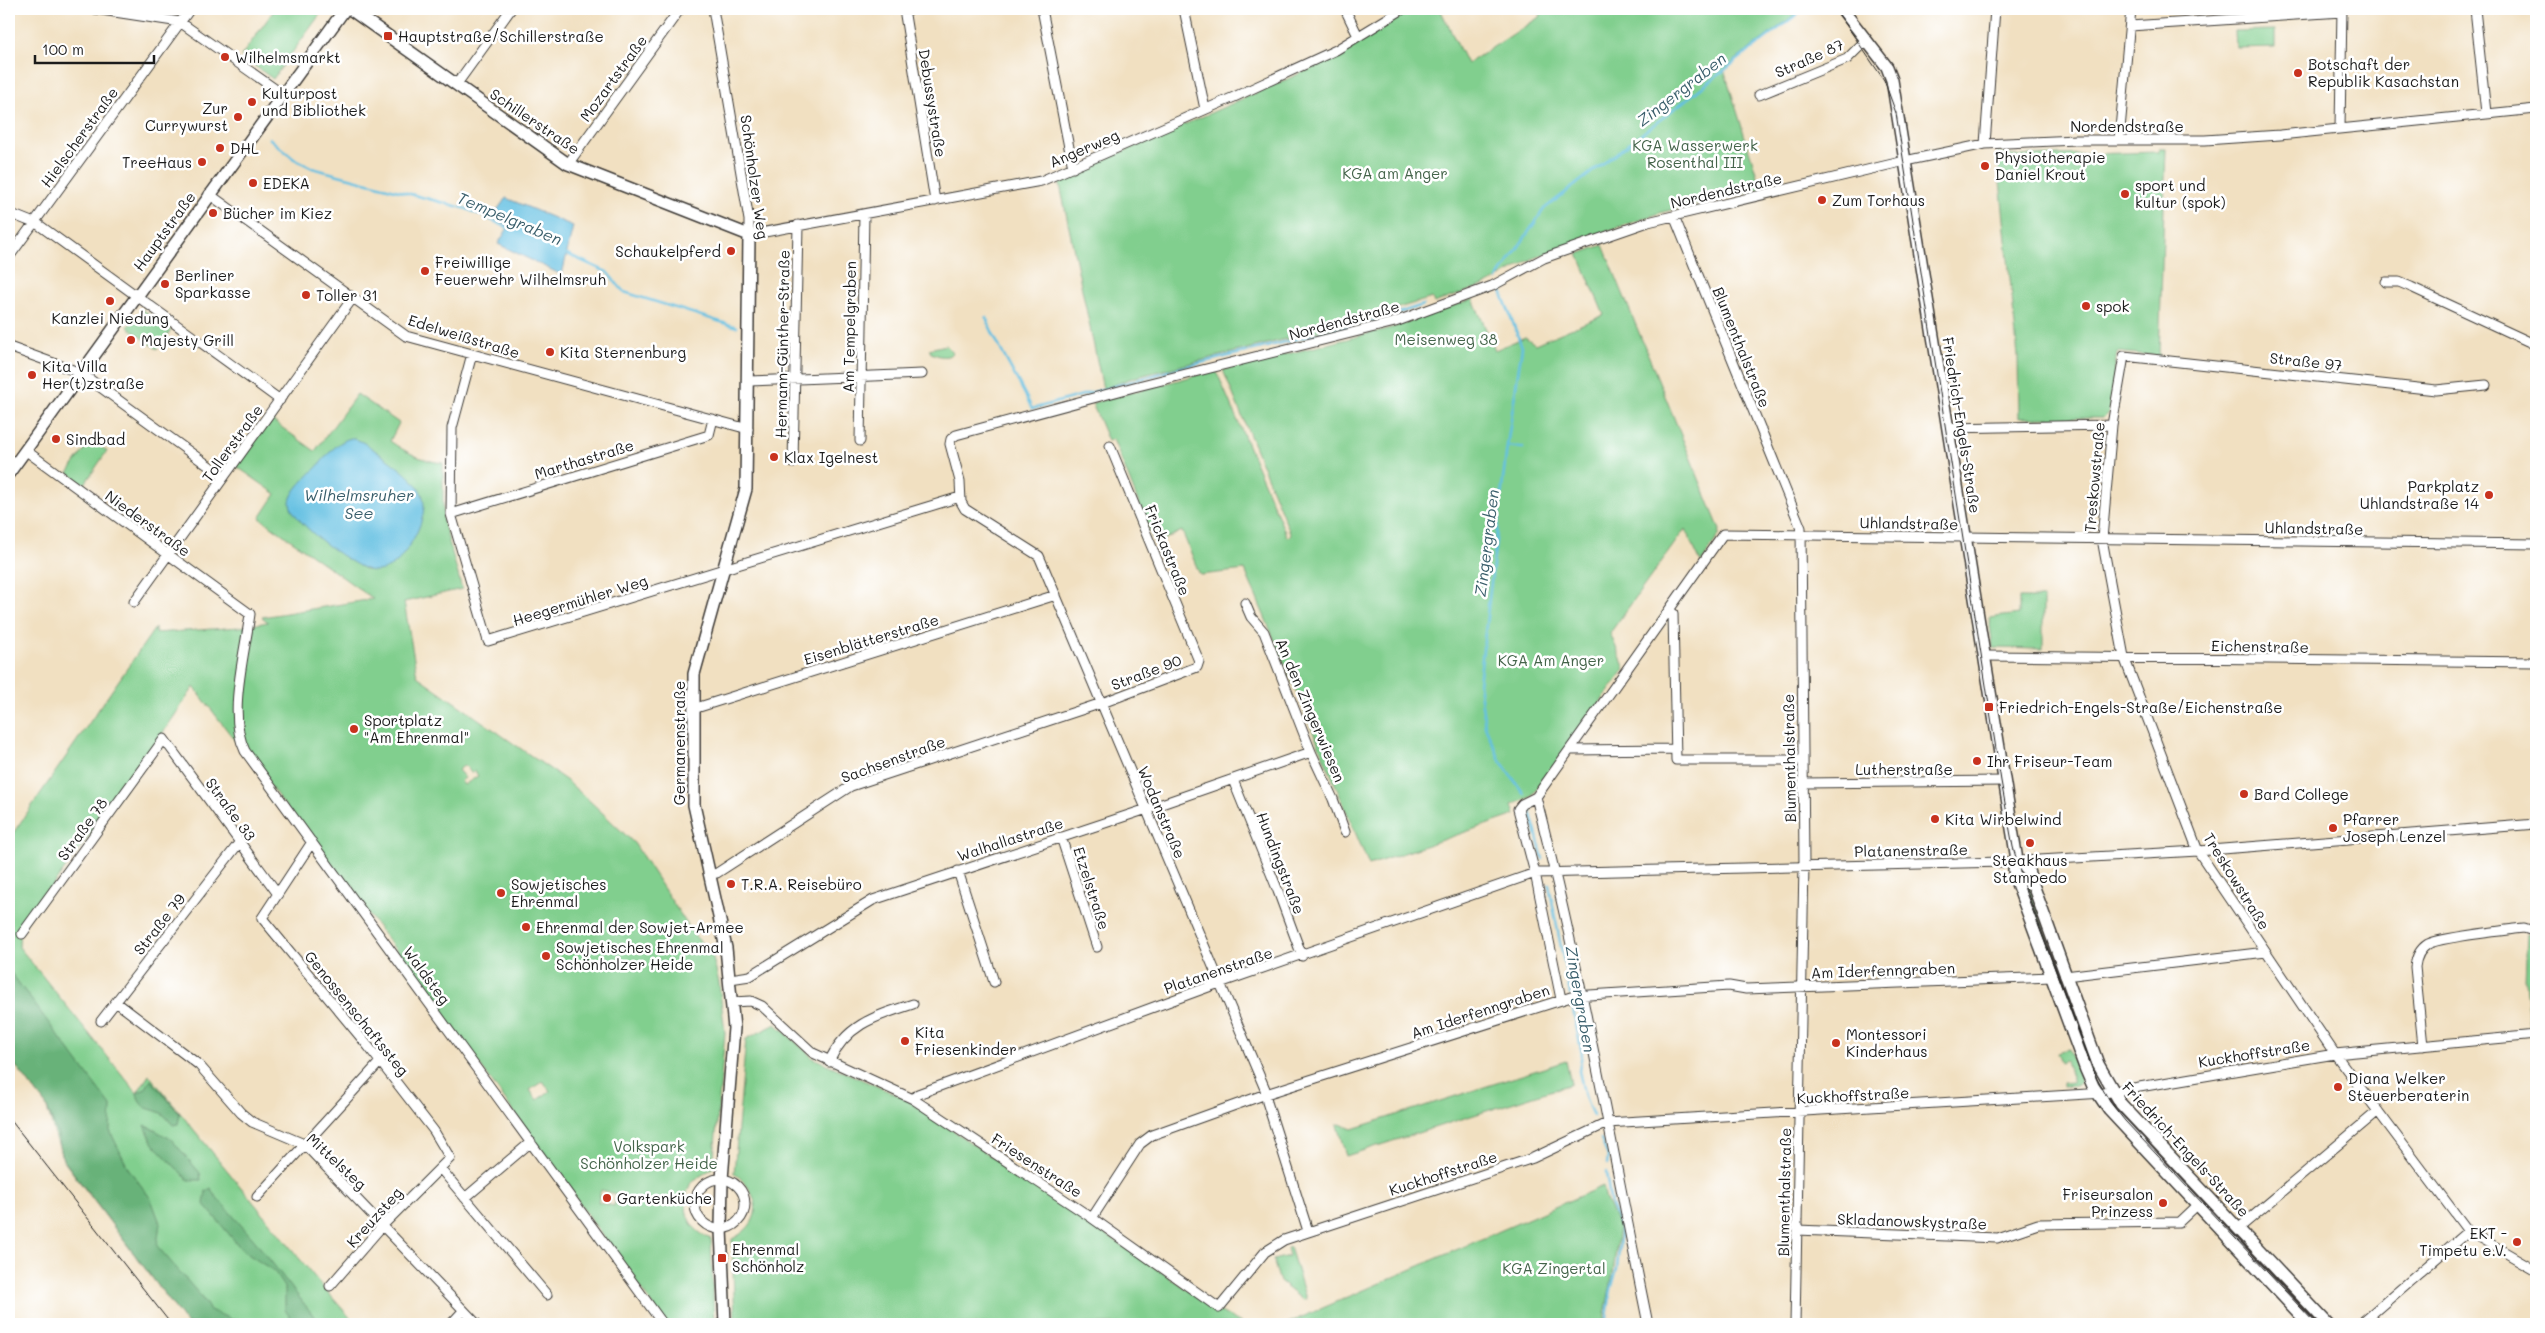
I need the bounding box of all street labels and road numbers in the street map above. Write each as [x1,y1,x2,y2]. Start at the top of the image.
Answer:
street label: Mozartstraße [575,31,651,125]
street label: Straße 87 [1772,34,1846,82]
street label: Debussystraße [915,47,951,159]
street label: Hielscherstraße [36,83,122,191]
street label: Schillerstraße [486,84,584,158]
street label: Schönholzer Weg [736,114,774,241]
street label: Nordendstraße [2070,116,2184,136]
street label: Angerweg [1046,124,1122,172]
street label: Nordendstraße [1668,167,1784,213]
street label: Hauptstraße [128,187,200,275]
street label: Hermann-Günther-Straße [770,250,794,438]
street label: Am Tempelgraben [838,261,860,393]
street label: Blumenthalstraße [1709,284,1775,410]
street label: Nordendstraße [1287,296,1401,344]
street label: Edelweißstraße [406,310,522,362]
street label: Friedrich-Engels-Straße [1938,336,1986,514]
street label: Straße 97 [2269,347,2343,375]
street label: Tollerstraße [197,400,267,486]
street label: Treskowstraße [2079,421,2109,533]
street label: Marthastraße [532,434,636,484]
street label: Niederstraße [101,485,195,561]
street label: Frickastraße [1141,502,1195,598]
street label: Uhlandstraße [1859,512,1959,534]
street label: Uhlandstraße [2264,517,2364,539]
street label: Heegermühler Weg [510,570,650,630]
street label: Eisenblätterstraße [801,609,941,669]
street label: An den Zingerwiesen [1272,635,1350,785]
street label: Eichenstraße [2211,635,2309,657]
street label: Straße 90 [1108,649,1184,695]
street label: Germanenstraße [669,681,689,805]
street label: Blumenthalstraße [1778,694,1800,822]
street label: Sachsenstraße [838,731,948,787]
street label: Lutherstraße [1855,759,1953,779]
street label: Wodanstraße [1133,763,1191,861]
street label: Straße 33 [201,774,261,845]
street label: Straße 78 [52,794,112,864]
street label: Hundingstraße [1252,809,1310,917]
street label: Walhallastraße [954,812,1066,866]
street label: Treskowstraße [2199,829,2275,933]
street label: Platanenstraße [1854,839,1968,861]
street label: Etzelstraße [1069,844,1115,932]
street label: Straße 79 [129,889,189,959]
street label: Waldsteg [399,942,455,1008]
street label: Platanenstraße [1161,942,1275,998]
street label: Genossenschaftssteg [300,946,414,1080]
street label: Am Iderfenngraben [1810,957,1956,983]
street label: Am Iderfenngraben [1408,979,1552,1043]
street label: Kuckhoffstraße [2197,1034,2311,1072]
street label: Friedrich-Engels-Straße [2118,1077,2254,1221]
street label: Kuckhoffstraße [1796,1082,1910,1108]
street label: Mittelsteg [303,1128,371,1194]
street label: Friesenstraße [988,1128,1086,1202]
street label: Blumenthalstraße [1773,1128,1795,1256]
street label: Kuckhoffstraße [1386,1146,1500,1200]
street label: Kreuzsteg [342,1182,407,1251]
street label: Skladanowskystraße [1837,1208,1987,1234]

